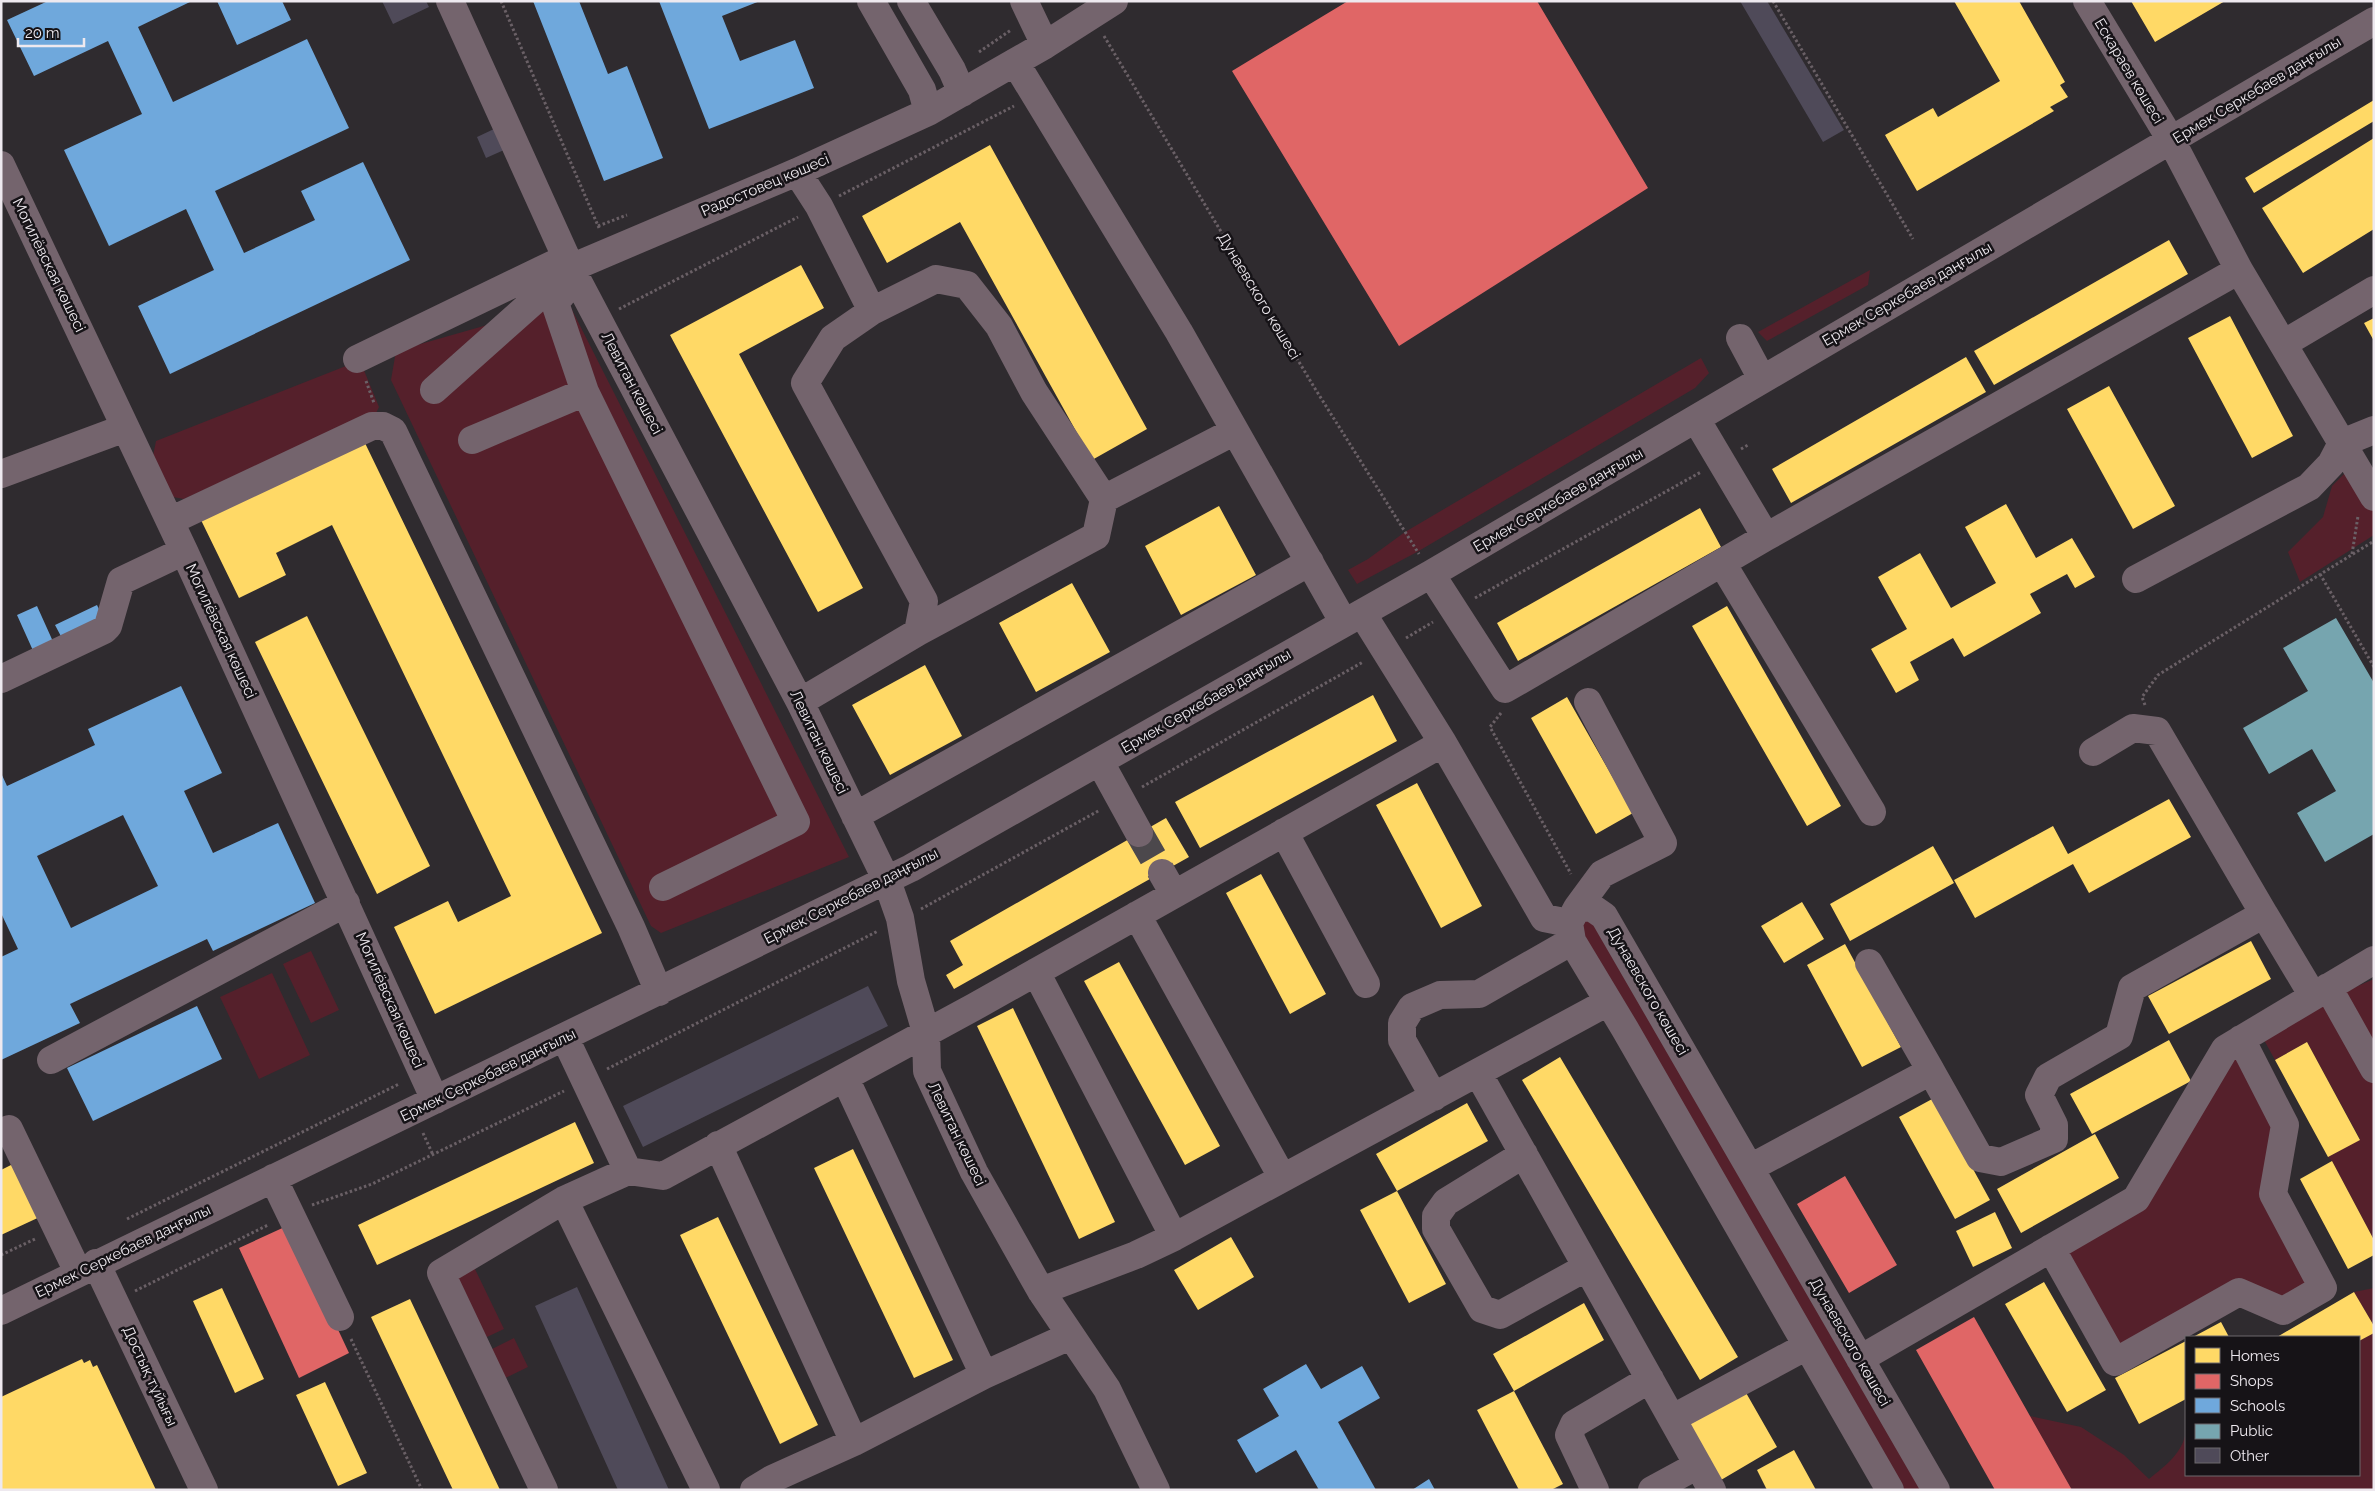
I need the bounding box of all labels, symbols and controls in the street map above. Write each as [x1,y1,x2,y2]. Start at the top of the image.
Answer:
scale bar [18,15,84,47]
street label: Ескараев көшесі [2090,15,2168,127]
text: 20 m [25,24,60,42]
street label: Ермек Серкебаев даңғылы [2170,33,2344,147]
street label: Радостовец көшесі [698,150,832,220]
street label: Могилёвская көшесі [9,195,89,335]
street label: Дунаевского көшесі [1214,229,1304,363]
street label: Ермек Серкебаев даңғылы [1819,238,1995,350]
street label: Левитан көшесі [598,329,666,437]
street label: Ермек Серкебаев даңғылы [1470,444,1646,556]
street label: Могилёвская көшесі [182,561,260,701]
street label: Ермек Серкебаев даңғылы [1118,645,1294,757]
street label: Левитан көшесі [786,687,852,797]
street label: Ермек Серкебаев даңғылы [761,844,941,948]
street label: Дунаевского көшесі [1604,924,1692,1058]
street label: Могилёвская көшесі [352,929,428,1071]
street label: Ермек Серкебаев даңғылы [397,1025,579,1125]
street label: Левитан көшесі [924,1079,990,1189]
street label: Ермек Серкебаев даңғылы [32,1201,214,1301]
street label: Дунаевского көшесі [1806,1275,1894,1409]
street label: Достық тұйығы [119,1323,181,1429]
legend [2185,1336,2360,1476]
text: Homes [2230,1347,2280,1365]
text: Shops [2230,1372,2273,1390]
text: Schools [2230,1397,2285,1415]
text: Public [2230,1422,2273,1440]
text: Other [2230,1447,2270,1465]

